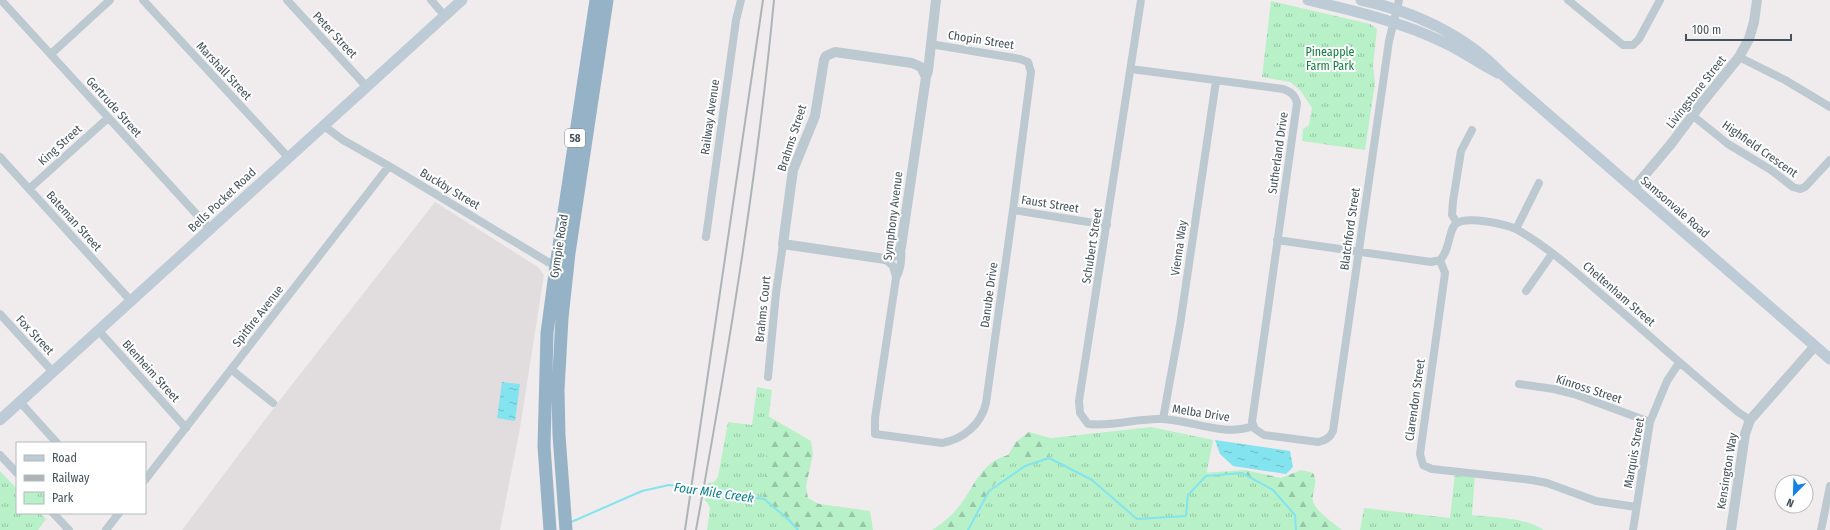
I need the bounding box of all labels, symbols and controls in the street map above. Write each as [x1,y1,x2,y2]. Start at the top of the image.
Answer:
street label: Peter Street [310,9,360,61]
scale bar [1686,16,1791,42]
text: 100 m [1692,23,1721,37]
street label: Chopin Street [947,28,1015,52]
street label: Marshall Street [194,39,255,103]
park label: Pineapple Farm Park [1305,45,1355,73]
street label: Livingstone Street [1663,53,1729,131]
street label: Gertrude Street [83,74,145,140]
street label: Railway Avenue [698,78,722,156]
street label: Brahms Street [775,103,809,173]
street label: Sutherland Drive [1265,111,1291,195]
street label: Highfield Crescent [1720,118,1800,180]
street label: King Street [35,122,85,168]
road number: 58 [565,129,585,147]
street label: Bells Pocket Road [185,165,259,235]
street label: Buckby Street [417,166,483,212]
street label: Symphony Avenue [881,170,905,261]
street label: Samsonvale Road [1638,173,1712,241]
street label: Blatchford Street [1337,187,1363,271]
street label: Bateman Street [43,188,105,254]
street label: Faust Street [1020,193,1080,215]
street label: Schubert Street [1079,207,1105,285]
street label: Gympie Road [547,213,571,279]
street label: Vienna Way [1168,219,1190,277]
street label: Cheltenham Street [1580,259,1658,329]
street label: Danube Drive [977,261,1001,329]
street label: Brahms Court [753,275,773,343]
street label: Spitfire Avenue [230,282,286,350]
street label: Fox Street [13,312,57,358]
street label: Blenheim Street [119,337,183,405]
street label: Clarendon Street [1402,358,1428,442]
street label: Kinross Street [1554,372,1624,406]
street label: Melba Drive [1171,402,1231,424]
street label: Marquis Street [1621,417,1647,489]
street label: Kensington Way [1714,431,1740,510]
legend [16,442,146,514]
text: Road [52,451,77,465]
text: Railway [52,471,90,485]
north arrow [1774,474,1814,514]
water label: Four Mile Creek [673,479,755,506]
text: Park [52,491,74,505]
text: N [1785,495,1796,510]

